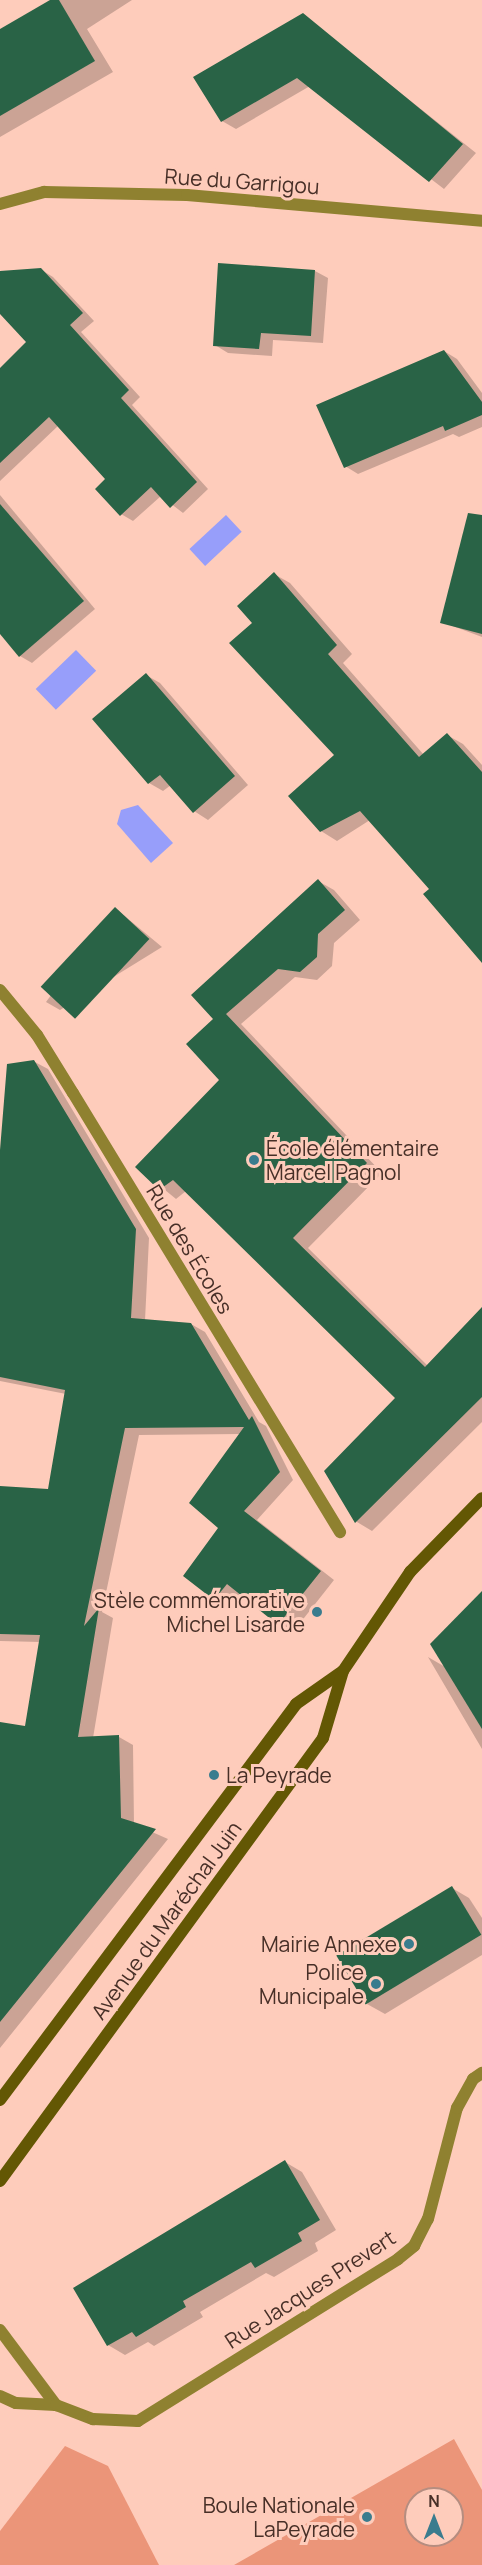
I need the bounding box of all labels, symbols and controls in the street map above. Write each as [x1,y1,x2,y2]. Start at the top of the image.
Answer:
street label: Rue du Garrigou [164,163,320,199]
place label: École élémentaire Marcel Pagnol [266,1135,439,1185]
marker: École élémentaire Marcel Pagnol [247,1153,261,1167]
street label: Rue des Écoles [142,1180,238,1318]
place label: Stèle commémorative Michel Lisarde [94,1587,305,1637]
marker: Stèle commémorative Michel Lisarde [310,1605,324,1619]
place label: La Peyrade [226,1762,332,1788]
marker: La Peyrade [207,1768,221,1782]
street label: Avenue du Maréchal Juin [86,1816,246,2024]
place label: Mairie Annexe [261,1931,397,1957]
marker: Mairie Annexe [402,1937,416,1951]
place label: Police Municipale [259,1959,364,2009]
marker: Police Municipale [369,1977,383,1991]
street label: Rue Jacques Prevert [220,2225,400,2353]
north arrow [404,2487,464,2547]
text: N [428,2490,440,2512]
place label: Boule Nationale LaPeyrade [203,2492,355,2542]
marker: Boule Nationale LaPeyrade [360,2510,374,2524]

